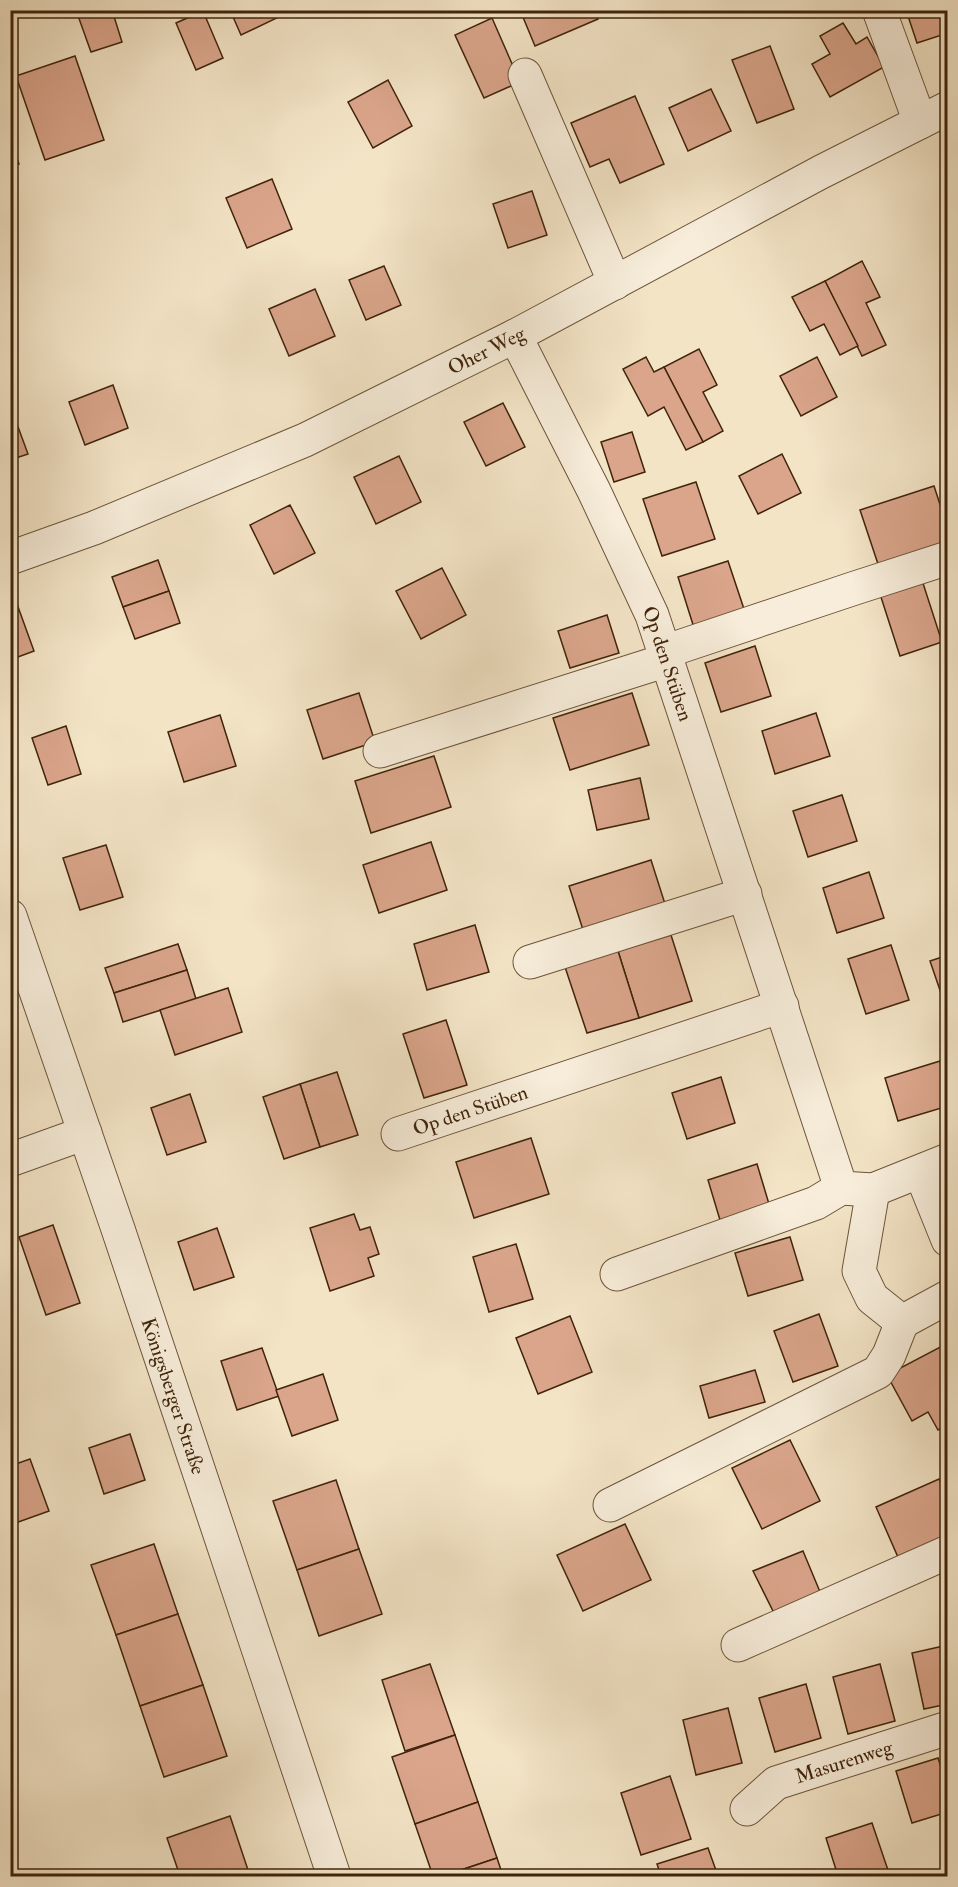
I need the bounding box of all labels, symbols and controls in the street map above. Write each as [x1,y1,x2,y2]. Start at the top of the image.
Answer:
street label: Oher Weg [443,320,530,380]
street label: Op den Stüben [637,602,699,724]
street label: Op den Stüben [409,1079,531,1141]
street label: Königsberger Straße [136,1314,211,1477]
street label: Masurenweg [792,1734,897,1789]

